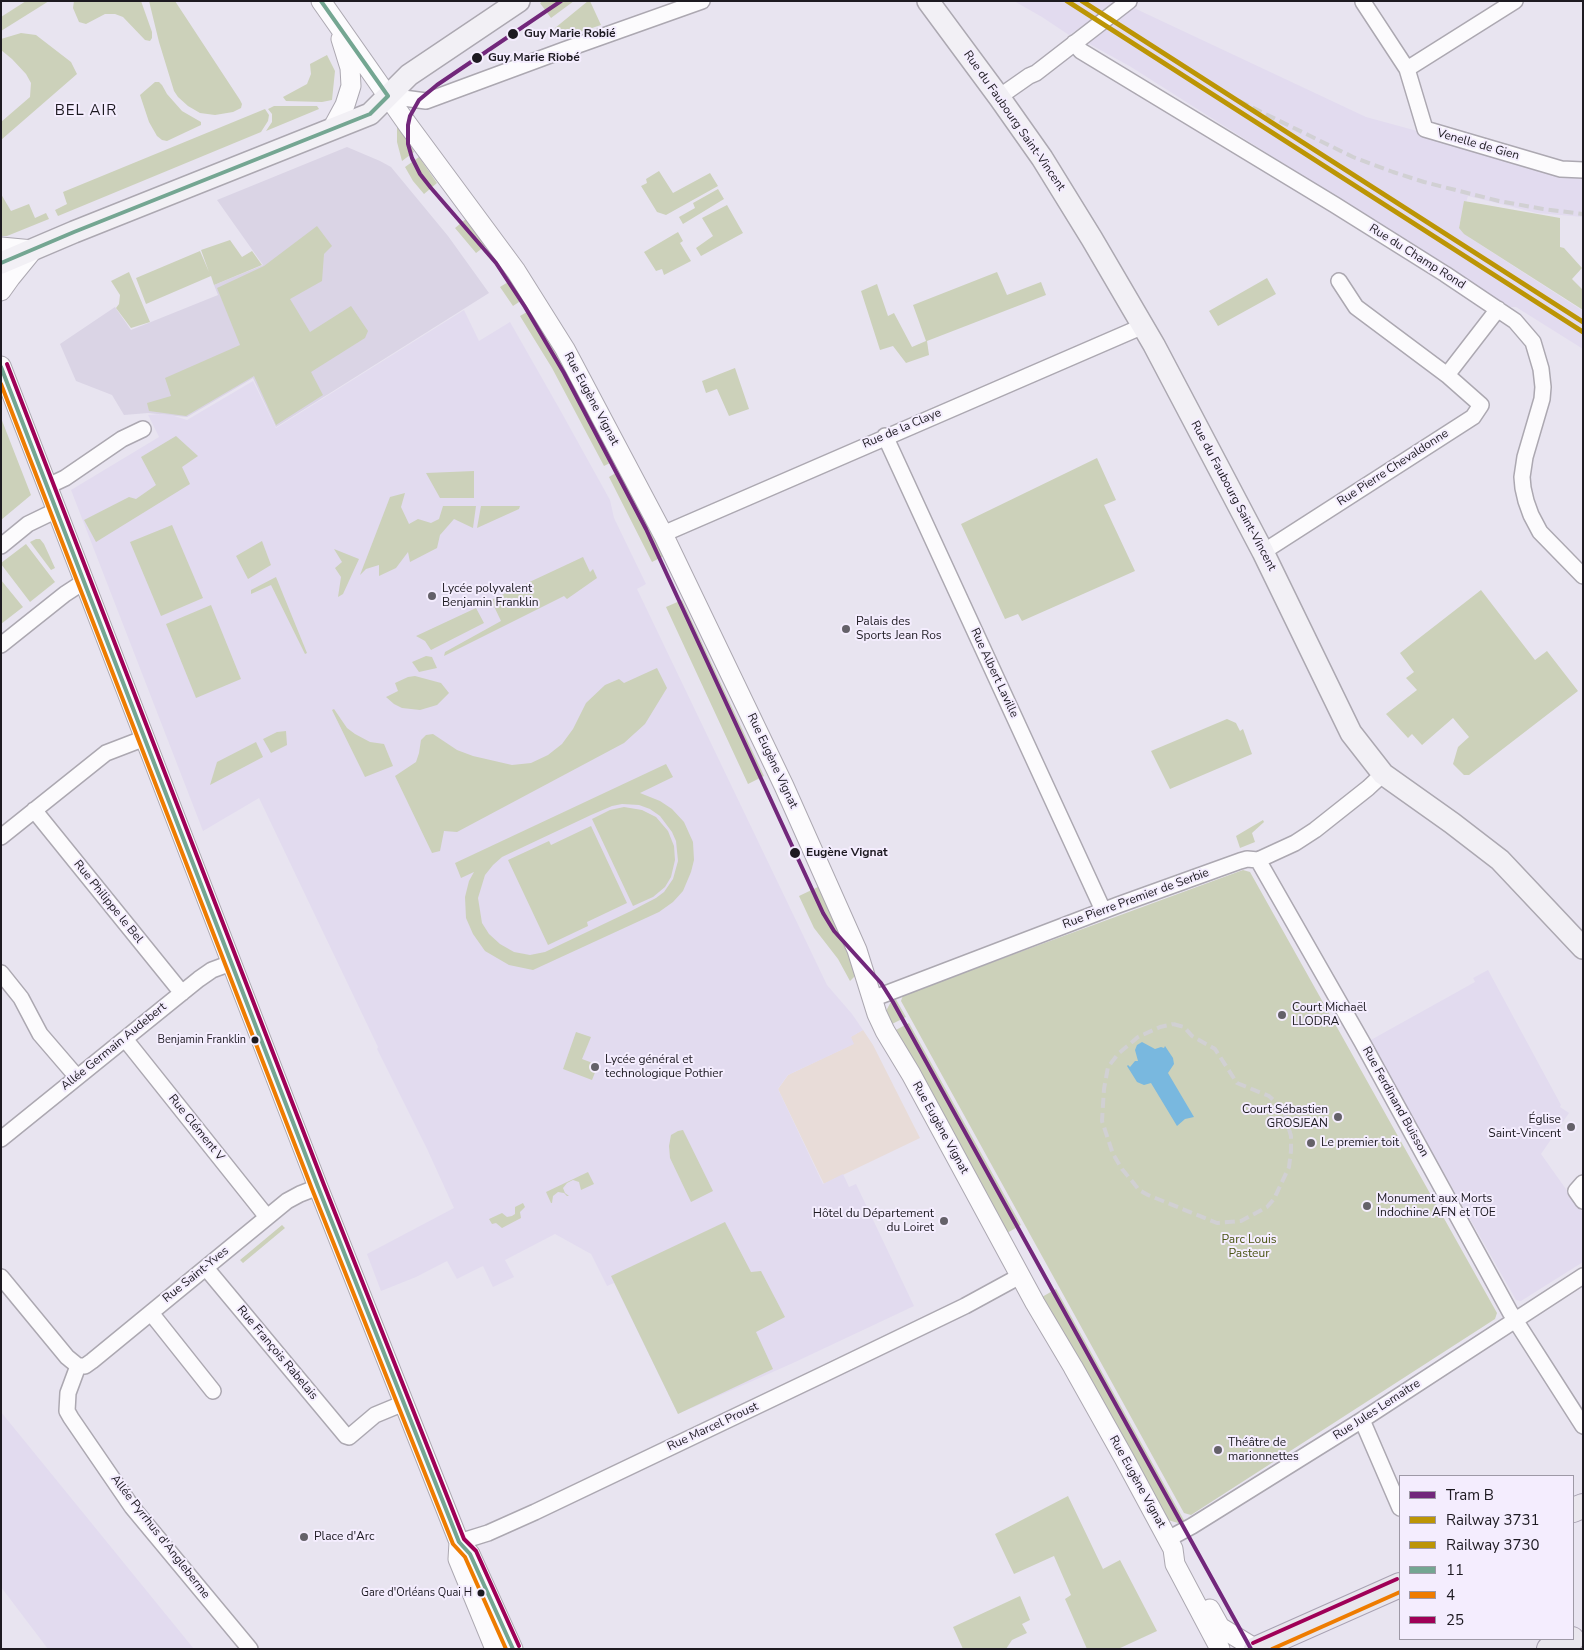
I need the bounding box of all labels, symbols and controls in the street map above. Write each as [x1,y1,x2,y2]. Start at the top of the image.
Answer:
marker: Guy Marie Robié [506,27,520,41]
place label: Guy Marie Robié [524,27,616,41]
street label: Rue du Faubourg Saint-Vincent [960,48,1068,194]
marker: Guy Marie Riobé [470,51,484,65]
place label: Guy Marie Riobé [488,51,580,65]
district label: BEL AIR [54,102,118,120]
street label: Venelle de Gien [1435,126,1521,164]
street label: Rue du Champ Rond [1366,221,1468,293]
street label: Rue Eugène Vignat [560,350,622,448]
street label: Rue de la Claye [860,406,944,452]
street label: Rue du Faubourg Saint-Vincent [1187,419,1279,573]
street label: Rue Pierre Chevaldonne [1335,427,1451,509]
place label: Lycée polyvalent Benjamin Franklin [442,582,538,610]
marker: Lycée polyvalent Benjamin Franklin [426,590,438,602]
place label: Palais des Sports Jean Ros [856,615,942,643]
marker: Palais des Sports Jean Ros [840,623,852,635]
street label: Rue Albert Laville [967,626,1021,720]
street label: Rue Eugène Vignat [744,711,800,811]
marker: Eugène Vignat [788,846,802,860]
place label: Eugène Vignat [806,846,888,860]
street label: Rue Philippe le Bel [70,858,146,946]
street label: Rue Pierre Premier de Serbie [1061,866,1211,932]
street label: Allée Germain Audebert [58,1000,170,1094]
place label: Court Michaël LLODRA [1292,1001,1367,1029]
marker: Court Michaël LLODRA [1276,1009,1288,1021]
place label: Benjamin Franklin [158,1033,246,1047]
marker: Benjamin Franklin [250,1035,260,1045]
street label: Rue Ferdinand Buisson [1359,1044,1431,1160]
place label: Lycée général et technologique Pothier [605,1053,723,1081]
marker: Lycée général et technologique Pothier [589,1061,601,1073]
street label: Rue Eugène Vignat [909,1079,971,1177]
street label: Rue Clément V [165,1092,227,1164]
place label: Court Sébastien GROSJEAN [1242,1103,1328,1131]
marker: Court Sébastien GROSJEAN [1332,1111,1344,1123]
place label: Église Saint-Vincent [1488,1113,1561,1141]
marker: Église Saint-Vincent [1565,1121,1577,1133]
place label: Le premier toit [1321,1136,1399,1150]
marker: Le premier toit [1305,1137,1317,1149]
place label: Monument aux Morts Indochine AFN et TOE [1377,1192,1496,1220]
marker: Monument aux Morts Indochine AFN et TOE [1361,1200,1373,1212]
place label: Hôtel du Département du Loiret [813,1207,934,1235]
marker: Hôtel du Département du Loiret [938,1215,950,1227]
park label: Parc Louis Pasteur [1222,1233,1276,1261]
street label: Rue Saint-Yves [160,1244,232,1306]
street label: Rue François Rabelais [234,1303,320,1403]
street label: Rue Jules Lemaitre [1331,1377,1423,1443]
street label: Rue Marcel Proust [665,1400,761,1454]
street label: Rue Eugène Vignat [1106,1433,1168,1531]
place label: Théâtre de marionnettes [1228,1436,1299,1464]
marker: Théâtre de marionnettes [1212,1444,1224,1456]
street label: Allée Pyrrhus d'Angleberme [107,1472,213,1602]
legend [1399,1475,1574,1640]
text: Tram B [1446,1485,1494,1505]
text: Railway 3731 [1446,1510,1540,1530]
place label: Place d'Arc [314,1530,375,1544]
marker: Place d'Arc [298,1531,310,1543]
text: Railway 3730 [1446,1535,1540,1555]
text: 11 [1446,1560,1464,1580]
text: 4 [1446,1585,1455,1605]
place label: Gare d'Orléans Quai H [361,1586,472,1600]
marker: Gare d'Orléans Quai H [476,1588,486,1598]
text: 25 [1446,1610,1464,1630]

